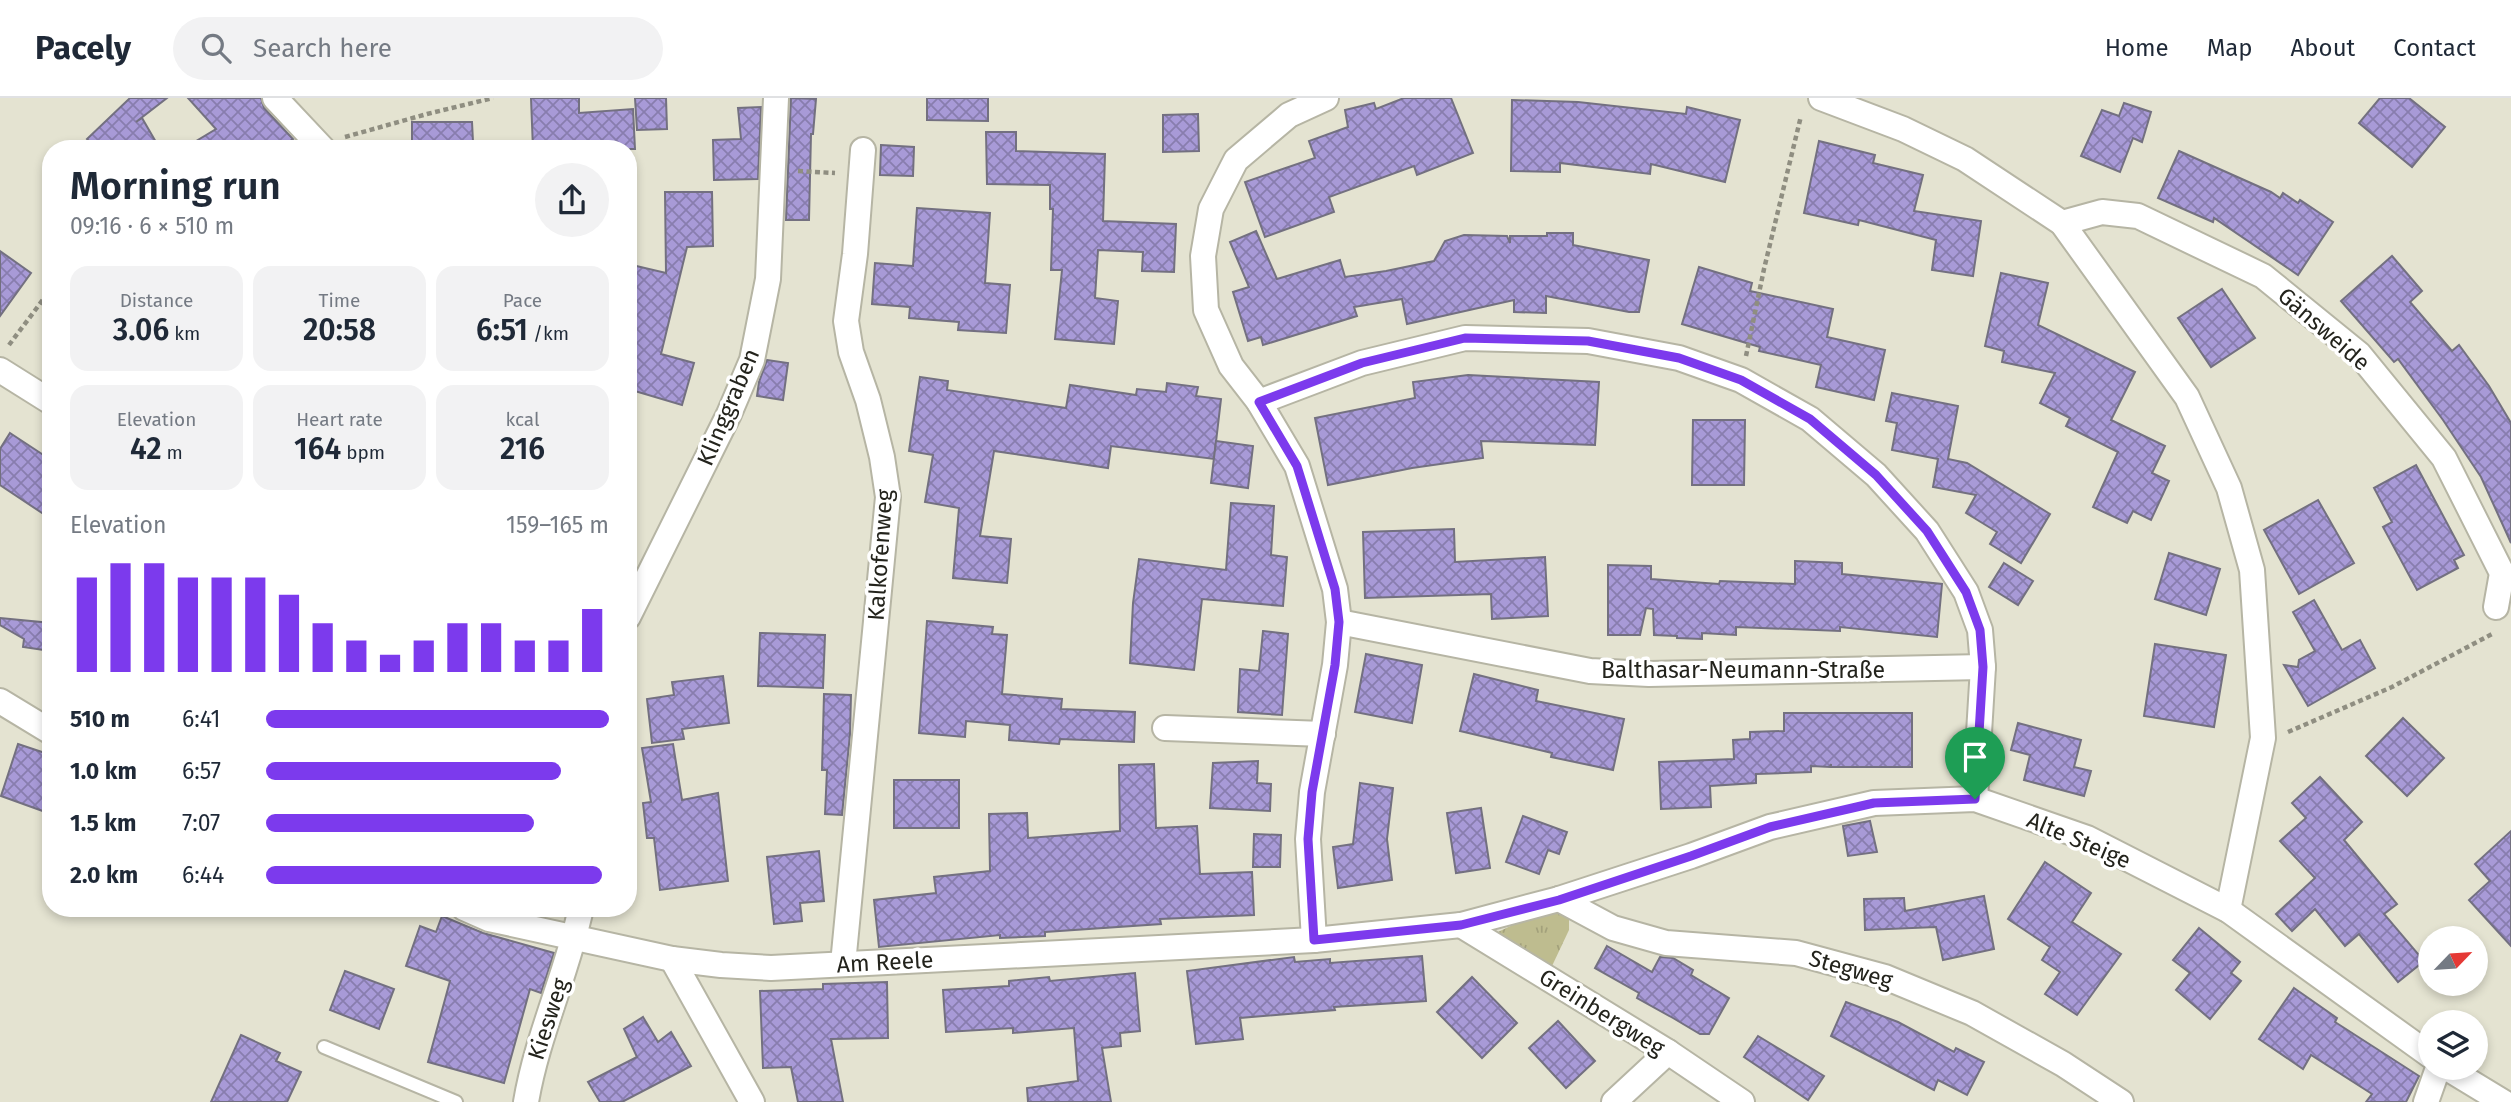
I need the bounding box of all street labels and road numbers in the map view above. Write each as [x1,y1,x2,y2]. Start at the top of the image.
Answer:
street label: Gänsweide [2272,281,2376,377]
street label: Klinggraben [691,344,765,470]
street label: Kalkofenweg [861,488,899,622]
street label: Balthasar-Neumann-Straße [1601,656,1885,684]
street label: Alte Steige [2023,806,2135,874]
street label: Stegweg [1806,944,1896,994]
street label: Am Reele [836,945,934,979]
street label: Greinbergweg [1534,962,1670,1062]
street label: Kiesweg [522,975,574,1063]

